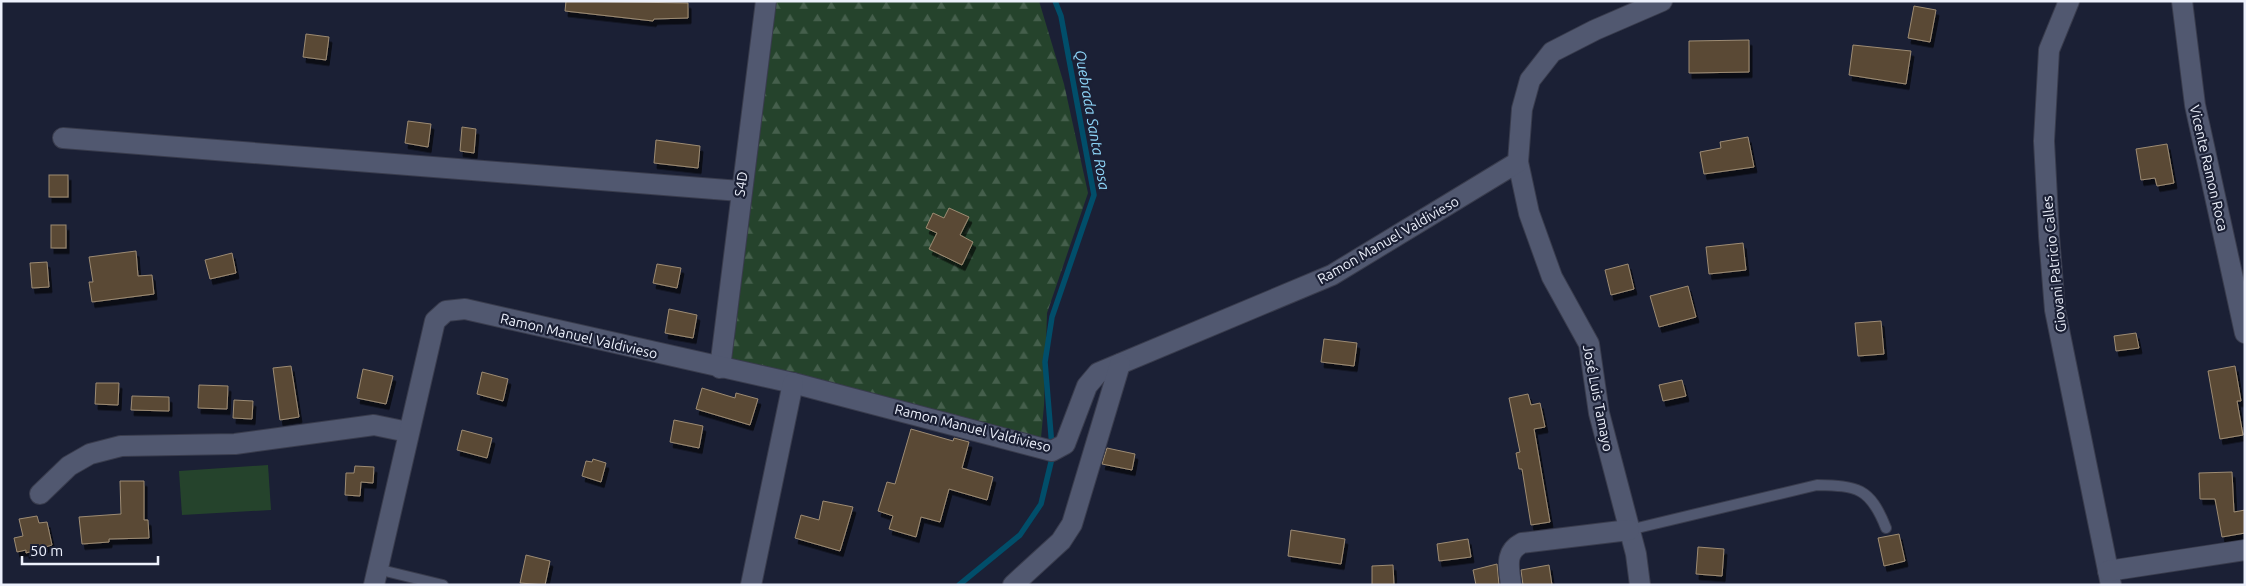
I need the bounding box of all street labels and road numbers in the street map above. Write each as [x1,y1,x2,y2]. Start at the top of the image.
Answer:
street label: Vicente Ramon Roca [2187,103,2231,233]
street label: S4D [731,170,751,198]
street label: Ramon Manuel Valdivieso [1314,193,1462,287]
street label: Giovani Patricio Calles [2039,195,2069,333]
street label: Ramon Manuel Valdivieso [499,310,659,362]
street label: José Luis Tamayo [1580,343,1616,453]
street label: Ramon Manuel Valdivieso [893,401,1053,455]

